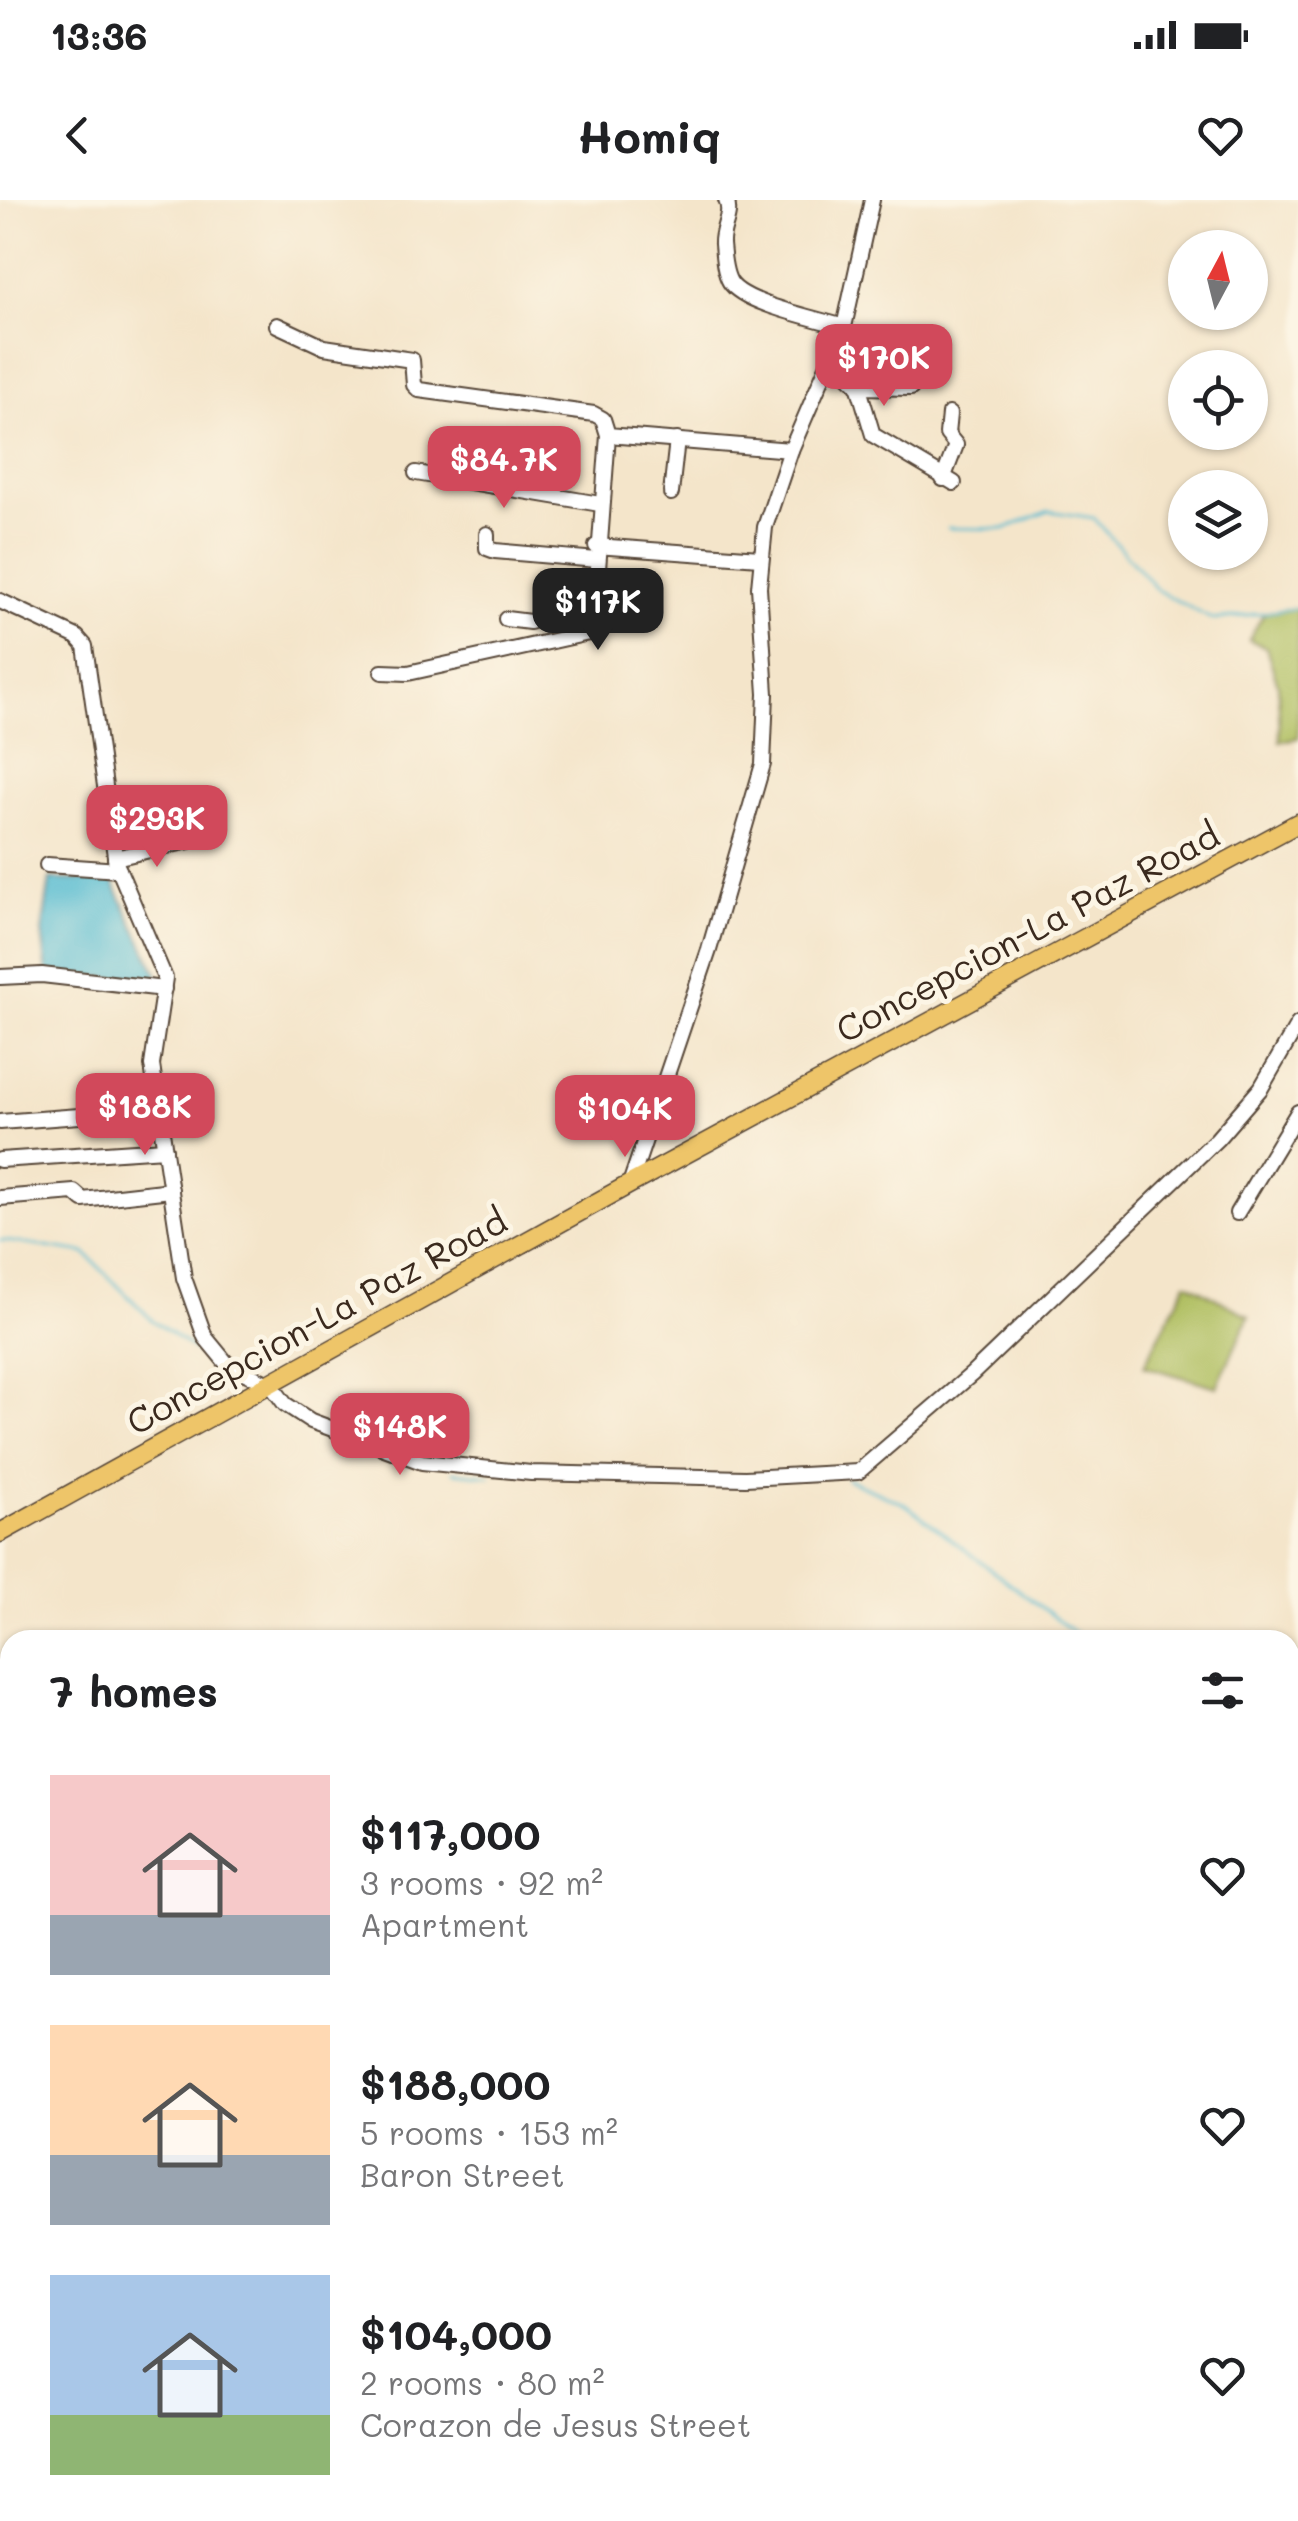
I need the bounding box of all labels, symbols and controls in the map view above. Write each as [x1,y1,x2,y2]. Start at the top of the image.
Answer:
text: 13:36 [50,10,147,60]
text: Homiq [577,106,721,164]
icon: back [50,108,105,163]
icon: heart [1193,108,1248,163]
north arrow [1168,230,1268,330]
map controls [1168,230,1268,570]
pin: $170K [814,324,954,409]
text: $170K [837,335,931,377]
button: locate [1168,350,1268,450]
pin: $84.7K [423,426,585,511]
text: $84.7K [450,437,558,479]
button: layers [1168,470,1268,570]
pin: $117K [528,568,668,653]
text: $117K [554,579,642,621]
pin: $293K [87,785,227,870]
text: $293K [108,796,206,838]
street label: Concepcion-La Paz Road [827,811,1227,1052]
pin: $188K [75,1073,215,1158]
pin: $104K [555,1075,695,1160]
text: $188K [98,1084,192,1126]
text: $104K [577,1086,673,1128]
street label: Concepcion-La Paz Road [118,1196,514,1444]
pin: $148K [330,1393,470,1478]
text: $148K [352,1404,448,1446]
text: 7 homes [50,1663,218,1718]
icon: filters [1195,1663,1250,1718]
text: $117,000 [360,1806,540,1861]
icon: home [130,1815,250,1935]
icon: heart [1195,1848,1250,1903]
text: 3 rooms · 92 m² [360,1861,603,1903]
text: Apartment [360,1903,529,1945]
text: $188,000 [360,2056,551,2111]
icon: home [130,2065,250,2185]
icon: heart [1195,2098,1250,2153]
text: 5 rooms · 153 m² [360,2111,618,2153]
text: Baron Street [360,2153,565,2195]
text: $104,000 [360,2306,552,2361]
icon: home [130,2315,250,2435]
icon: heart [1195,2348,1250,2403]
text: 2 rooms · 80 m² [360,2361,605,2403]
text: Corazon de Jesus Street [360,2403,751,2445]

